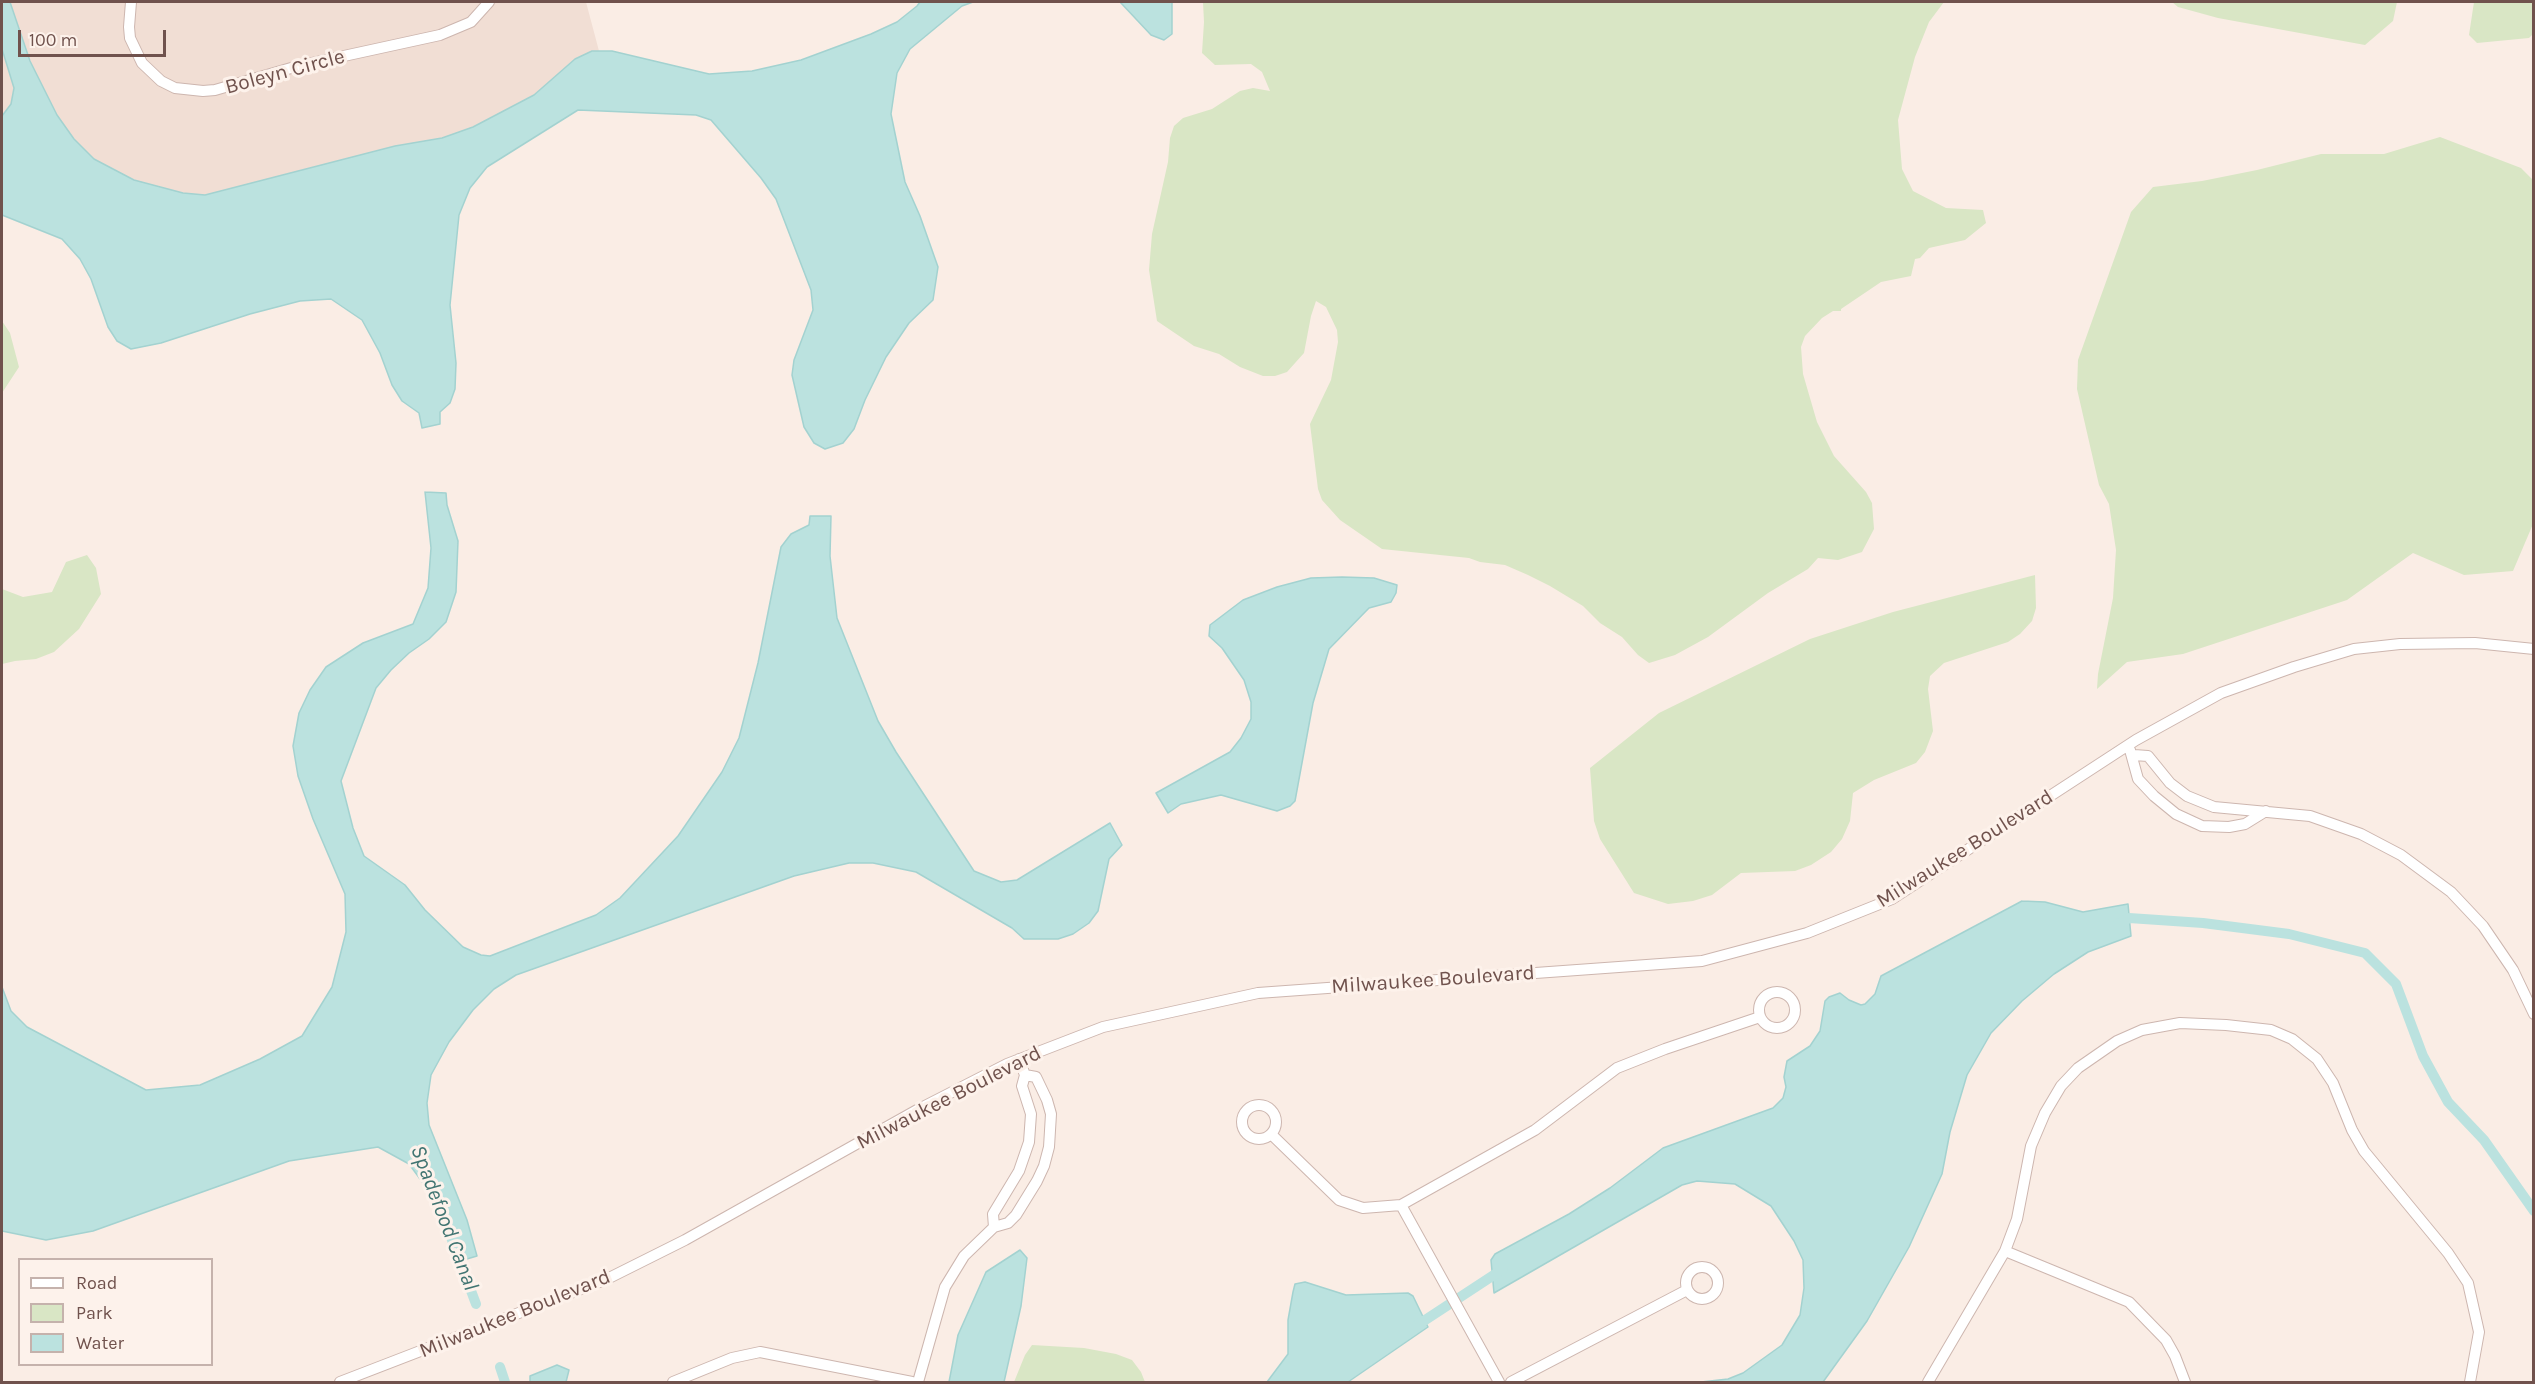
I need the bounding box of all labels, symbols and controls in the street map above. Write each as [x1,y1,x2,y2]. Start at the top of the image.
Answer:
scale bar [21,18,170,56]
text: 100 m [29,29,77,51]
street label: Boleyn Circle [222,44,348,100]
street label: Milwaukee Boulevard [1872,784,2058,914]
street label: Milwaukee Boulevard [1330,960,1536,1000]
street label: Milwaukee Boulevard [852,1040,1046,1156]
water label: Spadefood Canal [404,1142,484,1294]
legend [18,1258,213,1366]
street label: Milwaukee Boulevard [416,1264,614,1364]
text: Road [76,1272,117,1294]
text: Park [76,1302,113,1324]
text: Water [76,1332,124,1354]

